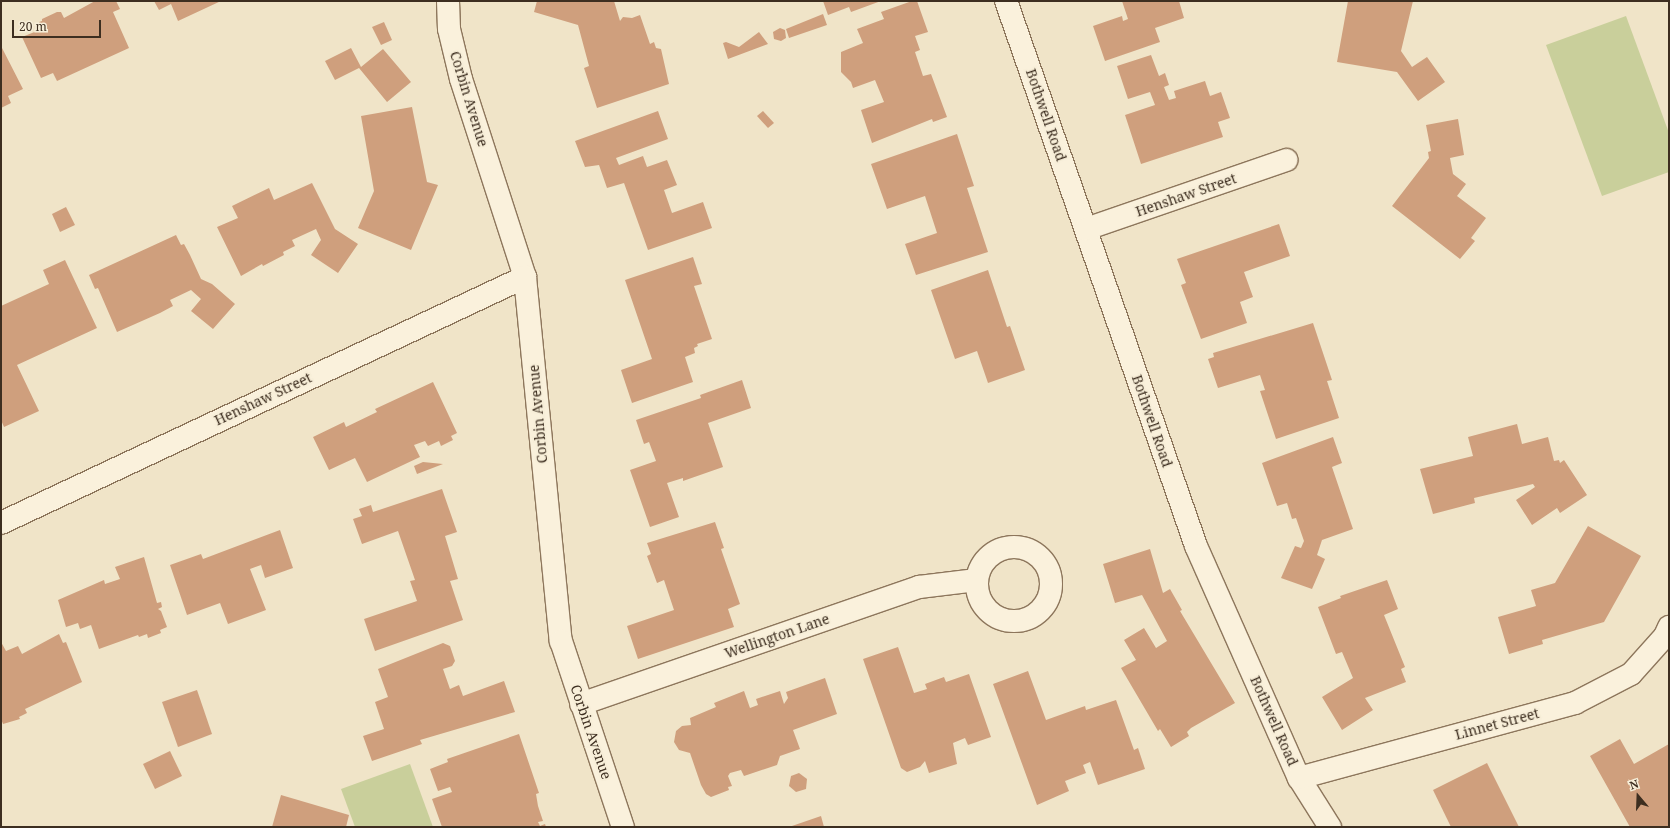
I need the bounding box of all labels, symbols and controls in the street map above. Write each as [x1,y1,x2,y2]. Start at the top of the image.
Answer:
scale bar [14,12,103,38]
text: 20 m [19,18,47,35]
street label: Corbin Avenue [446,49,492,149]
street label: Bothwell Road [1022,67,1070,163]
street label: Henshaw Street [1133,170,1239,220]
street label: Corbin Avenue [525,364,551,464]
street label: Henshaw Street [212,369,314,429]
street label: Bothwell Road [1128,373,1176,469]
street label: Wellington Lane [722,610,832,662]
street label: Bothwell Road [1247,673,1301,769]
street label: Corbin Avenue [567,682,615,782]
street label: Linnet Street [1453,705,1541,743]
north arrow [1618,776,1658,816]
text: N [1627,776,1640,793]

